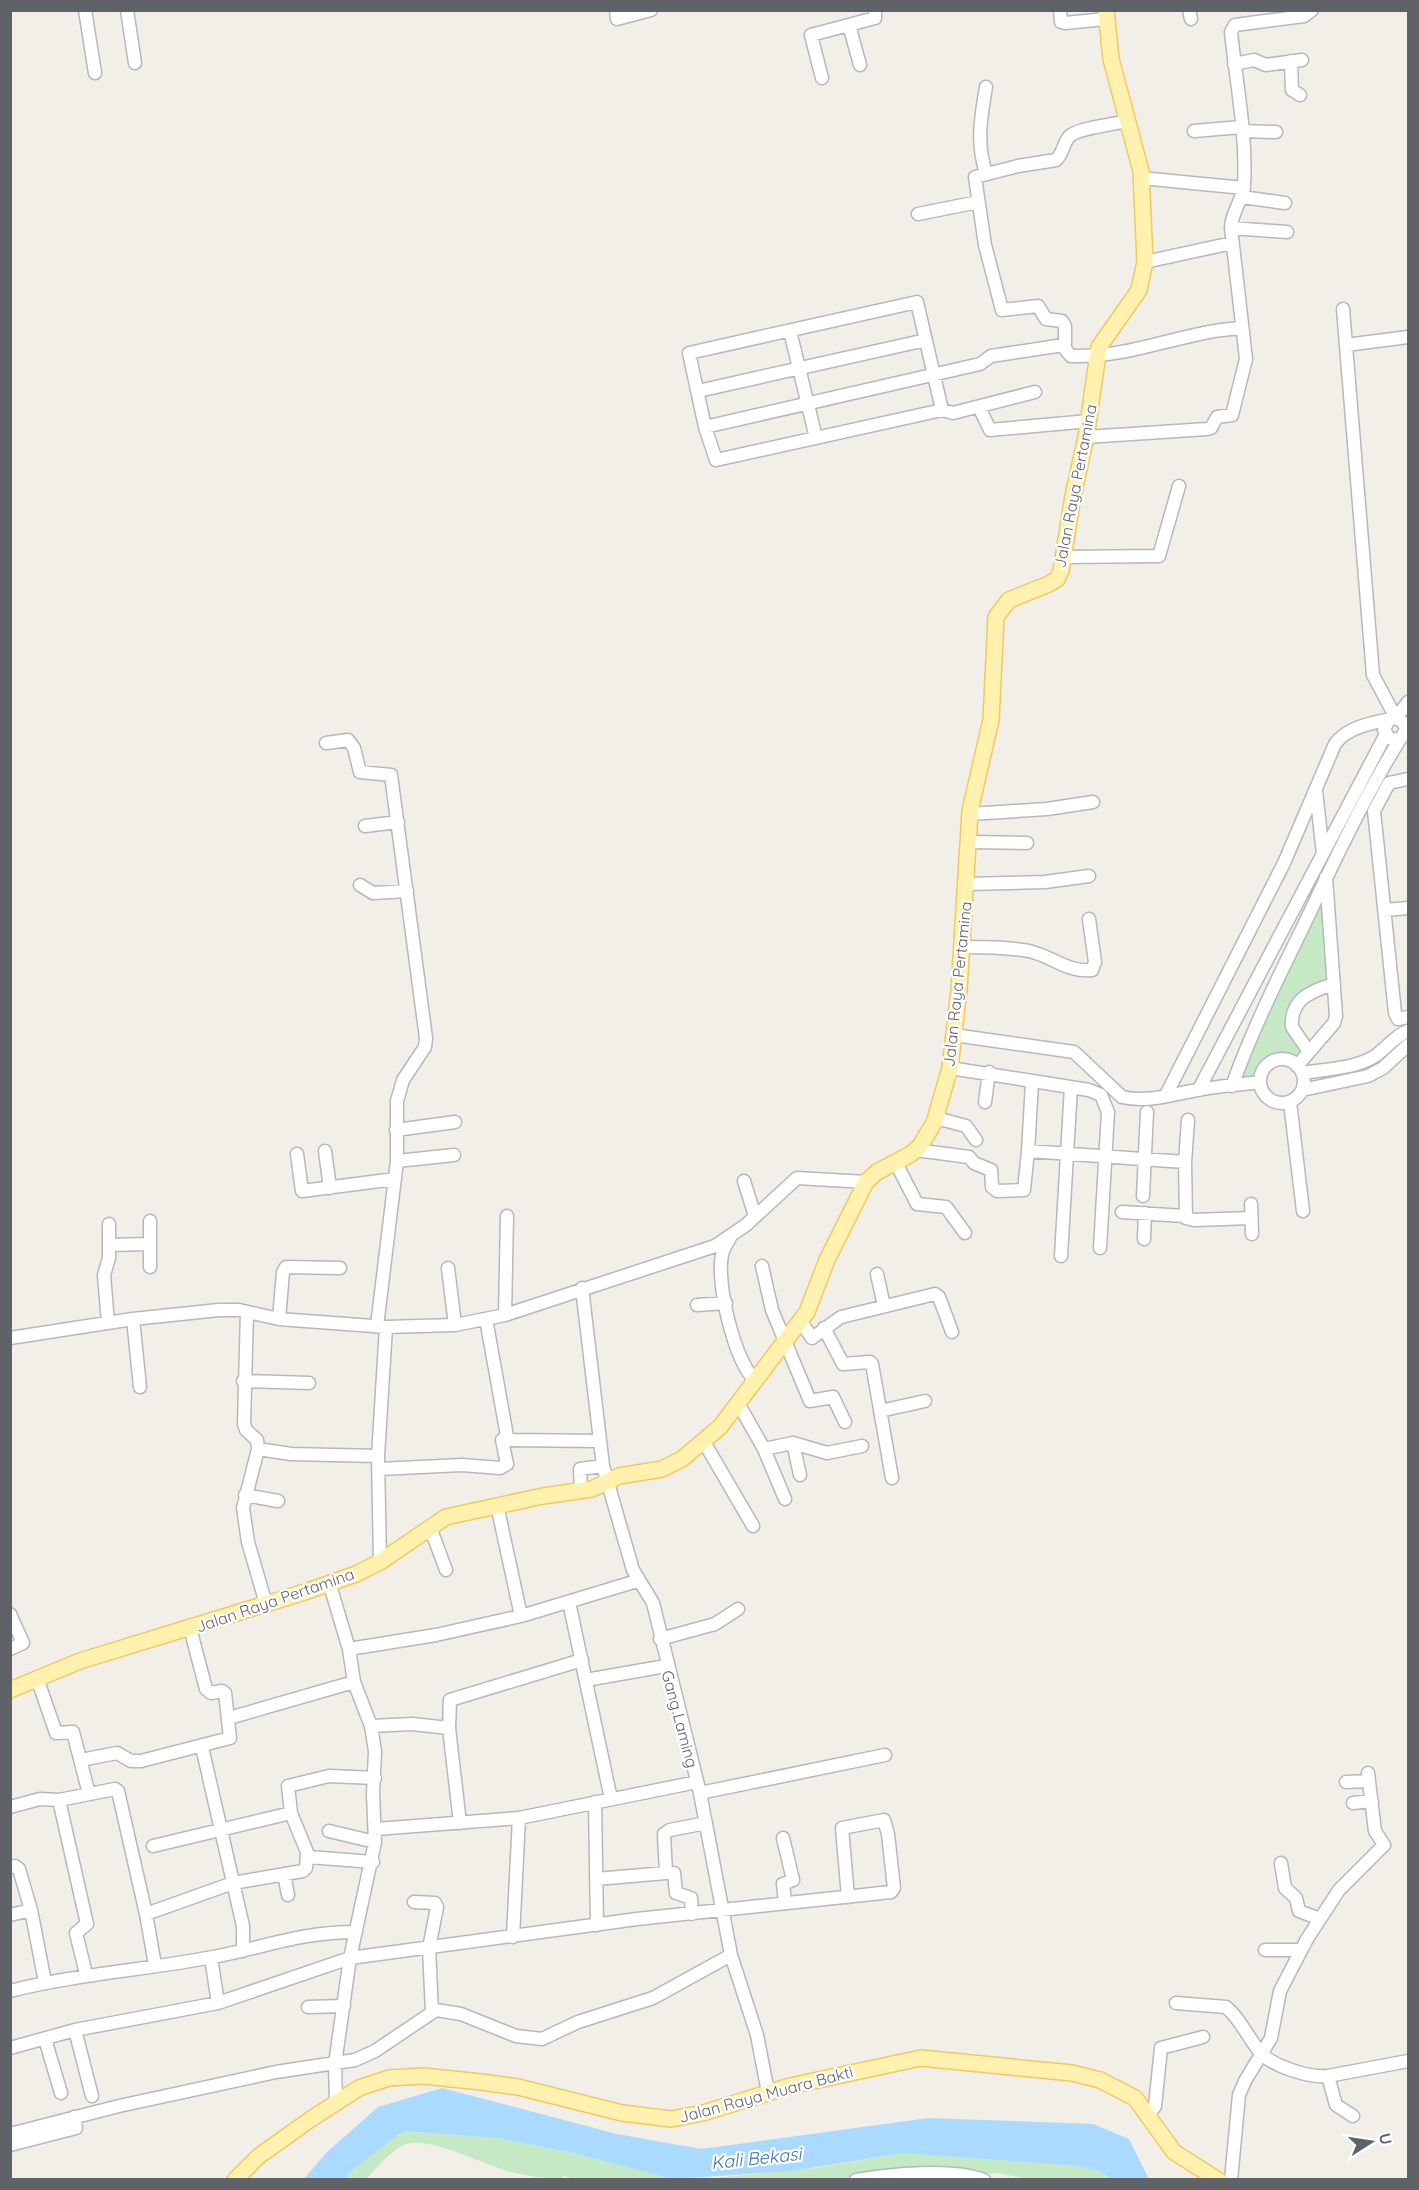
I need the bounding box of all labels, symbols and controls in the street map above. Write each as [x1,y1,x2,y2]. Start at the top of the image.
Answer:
street label: Jalan Raya Pertamina [1049,403,1101,569]
street label: Jalan Raya Pertamina [938,900,976,1068]
street label: Jalan Raya Pertamina [193,1563,357,1637]
street label: Gang Laming [657,1668,703,1770]
street label: Jalan Raya Muara Bakti [677,2061,855,2127]
north arrow [1341,2112,1401,2172]
text: U [1375,2131,1397,2146]
water label: Kali Bekasi [710,2142,804,2174]

